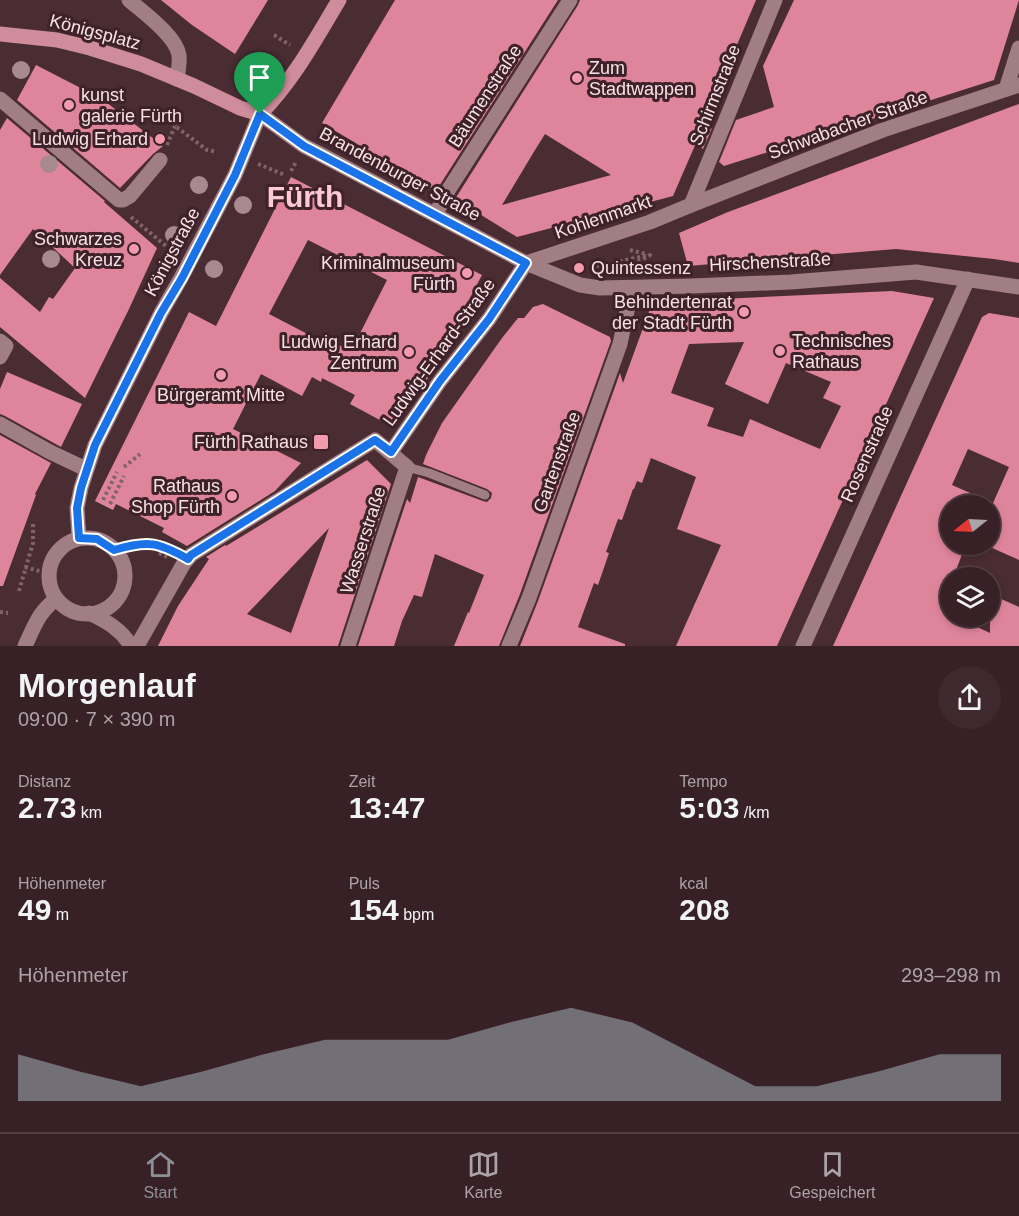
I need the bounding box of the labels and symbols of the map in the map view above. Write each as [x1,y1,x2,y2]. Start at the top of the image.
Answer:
street label: Königsplatz [47,10,143,54]
street label: Bäumenstraße [444,41,526,151]
street label: Schirmstraße [686,42,744,148]
pin [234,52,285,114]
place label: Zum Stadtwappen [589,58,694,99]
marker: Zum Stadtwappen [570,71,584,85]
place label: kunst galerie Fürth [81,85,182,126]
street label: Schwabacher Straße [766,87,930,163]
marker: kunst galerie Fürth [62,98,76,112]
street label: Brandenburger Straße [316,123,484,225]
place label: Ludwig Erhard [32,129,148,149]
marker: Ludwig Erhard [153,132,167,146]
district label: Fürth [267,180,343,213]
street label: Kohlenmarkt [552,191,654,243]
street label: Königstraße [140,204,204,300]
place label: Schwarzes Kreuz [34,229,122,270]
marker: Schwarzes Kreuz [127,242,141,256]
street label: Hirschenstraße [709,249,831,275]
place label: Kriminalmuseum Fürth [321,253,455,294]
place label: Quintessenz [591,258,691,278]
marker: Quintessenz [572,261,586,275]
marker: Kriminalmuseum Fürth [460,266,474,280]
street label: Ludwig-Erhard-Straße [379,274,499,430]
place label: Behindertenrat der Stadt Fürth [612,292,732,333]
marker: Behindertenrat der Stadt Fürth [737,305,751,319]
place label: Technisches Rathaus [792,331,891,372]
place label: Ludwig Erhard Zentrum [281,332,397,373]
marker: Technisches Rathaus [773,344,787,358]
marker: Ludwig Erhard Zentrum [402,345,416,359]
marker: Bürgeramt Mitte [214,368,228,382]
place label: Bürgeramt Mitte [157,385,285,405]
street label: Rosenstraße [837,403,897,505]
street label: Gartenstraße [529,409,585,515]
place label: Fürth Rathaus [194,432,308,452]
marker: Fürth Rathaus [312,433,330,451]
place label: Rathaus Shop Fürth [131,476,220,517]
street label: Wasserstraße [336,484,390,596]
marker: Rathaus Shop Fürth [225,489,239,503]
north arrow [940,495,1000,555]

